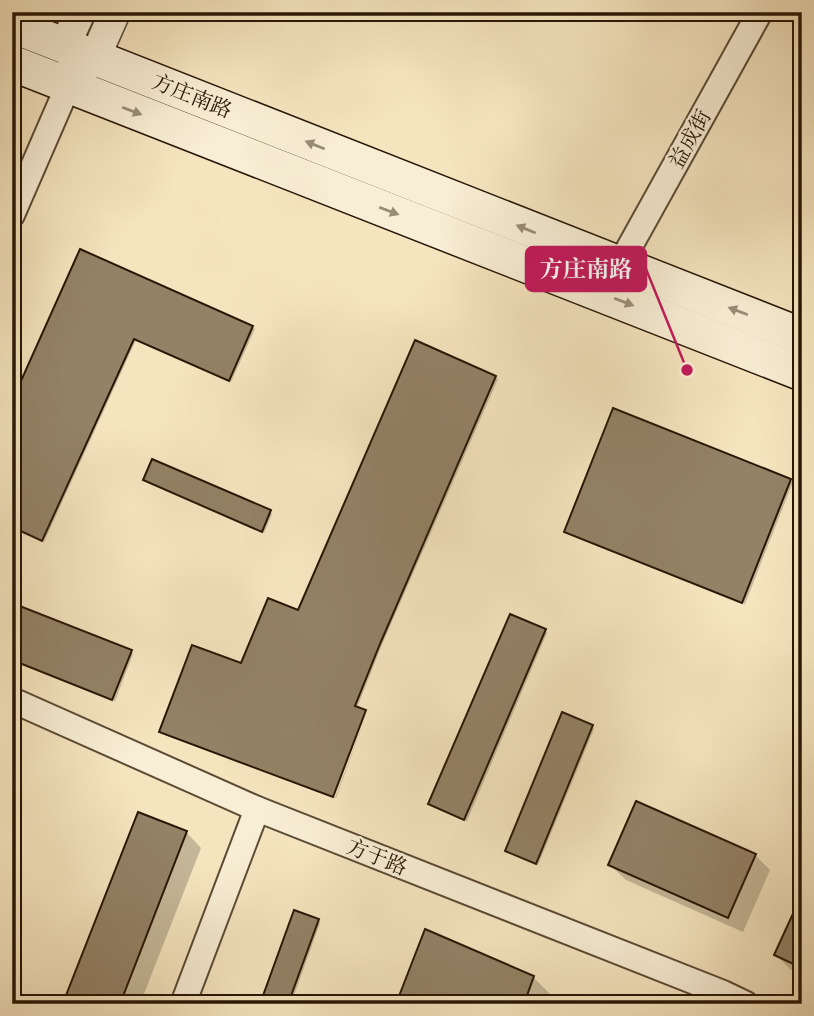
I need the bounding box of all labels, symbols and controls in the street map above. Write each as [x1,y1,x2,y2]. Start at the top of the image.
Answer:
street label: 方庄南路 [148,67,236,125]
one-way arrow [121,105,142,116]
street label: 益成街 [662,105,718,173]
one-way arrow [304,139,325,150]
one-way arrow [379,206,400,217]
one-way arrow [516,223,537,234]
callout: 方庄南路 [526,247,646,291]
text: 方庄南路 [540,254,632,285]
one-way arrow [614,297,635,308]
one-way arrow [728,306,749,317]
street label: 方于路 [343,832,411,882]

